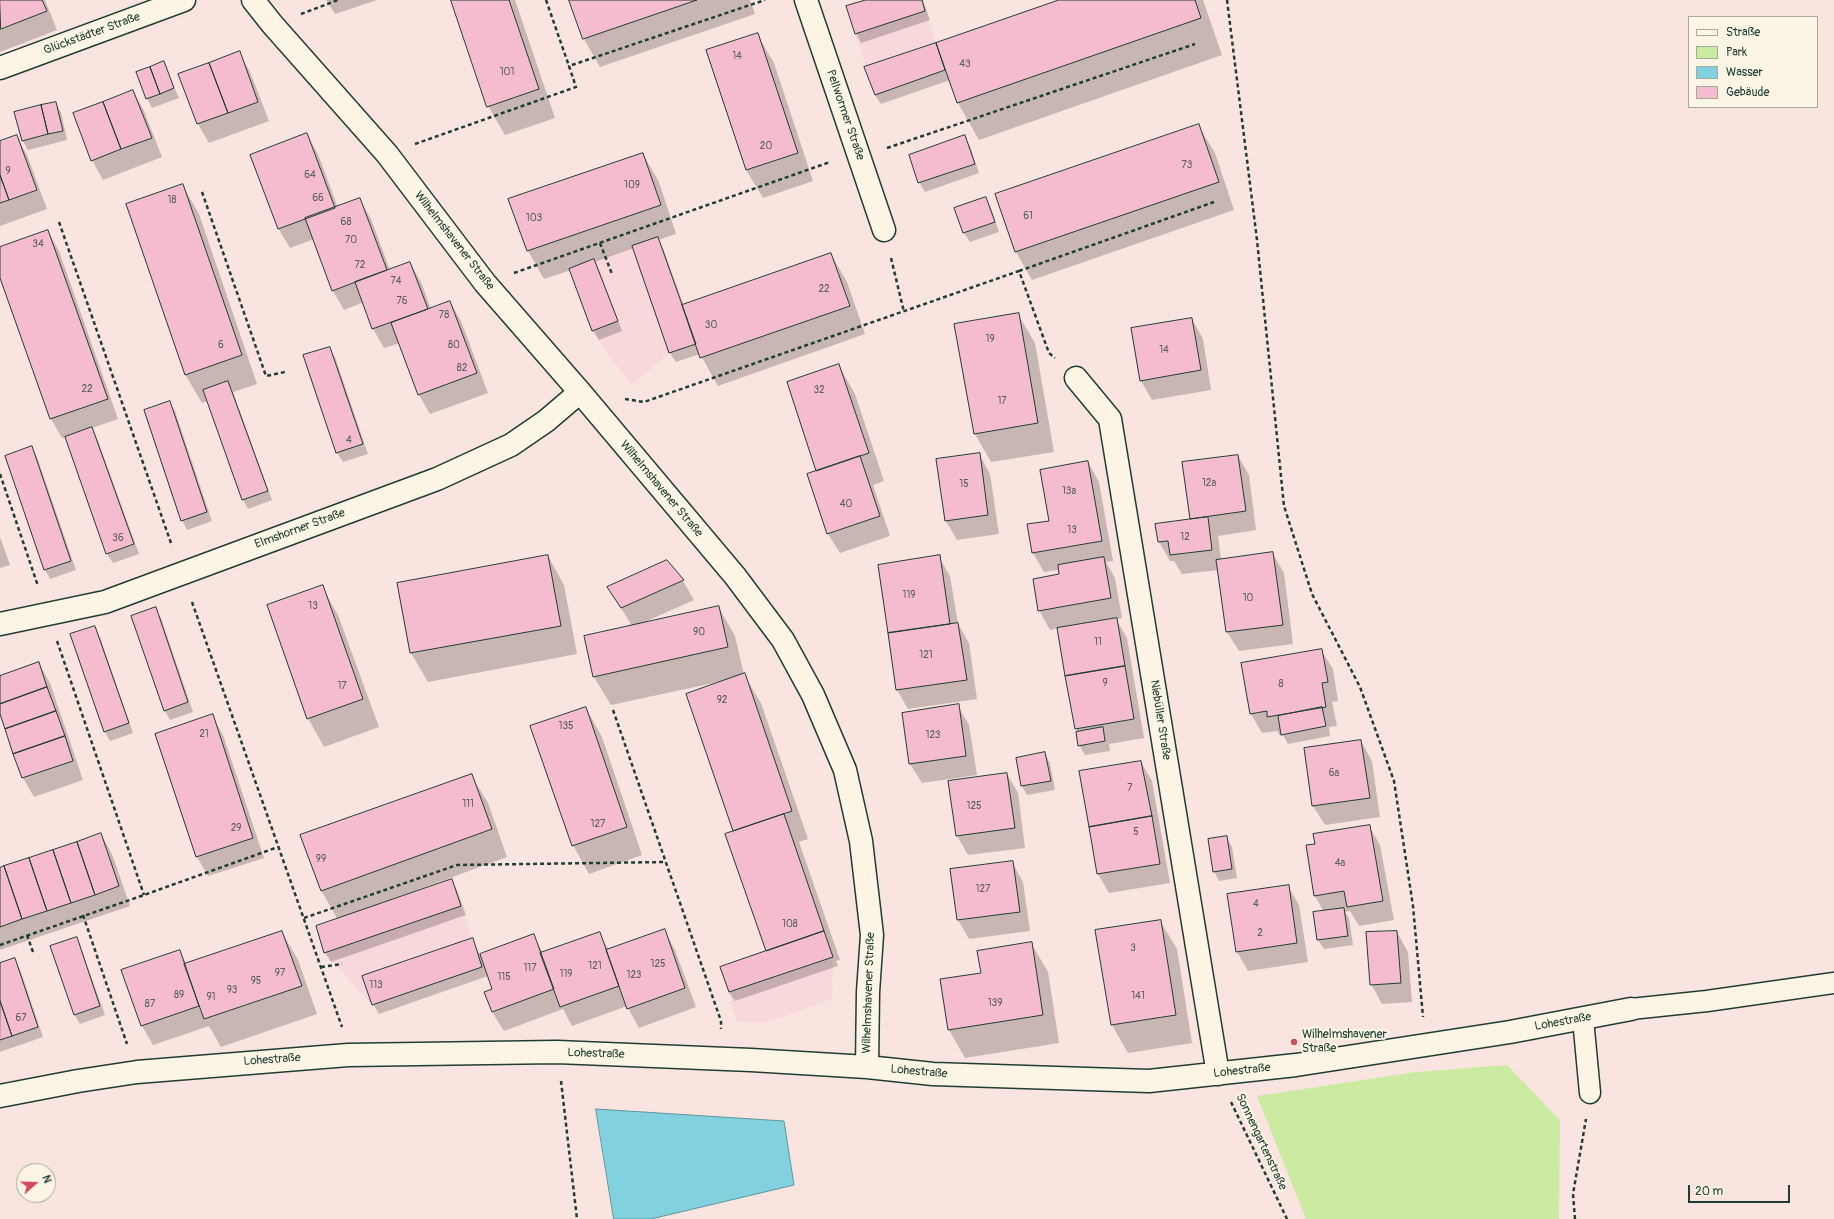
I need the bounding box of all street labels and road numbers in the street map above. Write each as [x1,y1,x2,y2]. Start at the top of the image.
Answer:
street label: Glückstädter Straße [42,10,142,58]
street label: Pellwormer Straße [823,68,867,162]
street label: Wilhelmshavener Straße [411,189,497,293]
street label: Wilhelmshavener Straße [616,438,706,540]
street label: Elmshorner Straße [253,506,347,552]
street label: Niebüller Straße [1147,679,1173,761]
street label: Wilhelmshavener Straße [860,932,878,1054]
street label: Lohestraße [1534,1010,1592,1034]
street label: Lohestraße [567,1046,625,1062]
street label: Lohestraße [243,1051,301,1069]
street label: Lohestraße [1213,1061,1271,1081]
street label: Lohestraße [890,1062,948,1082]
street label: Sonnengartenstraße [1232,1091,1290,1193]

